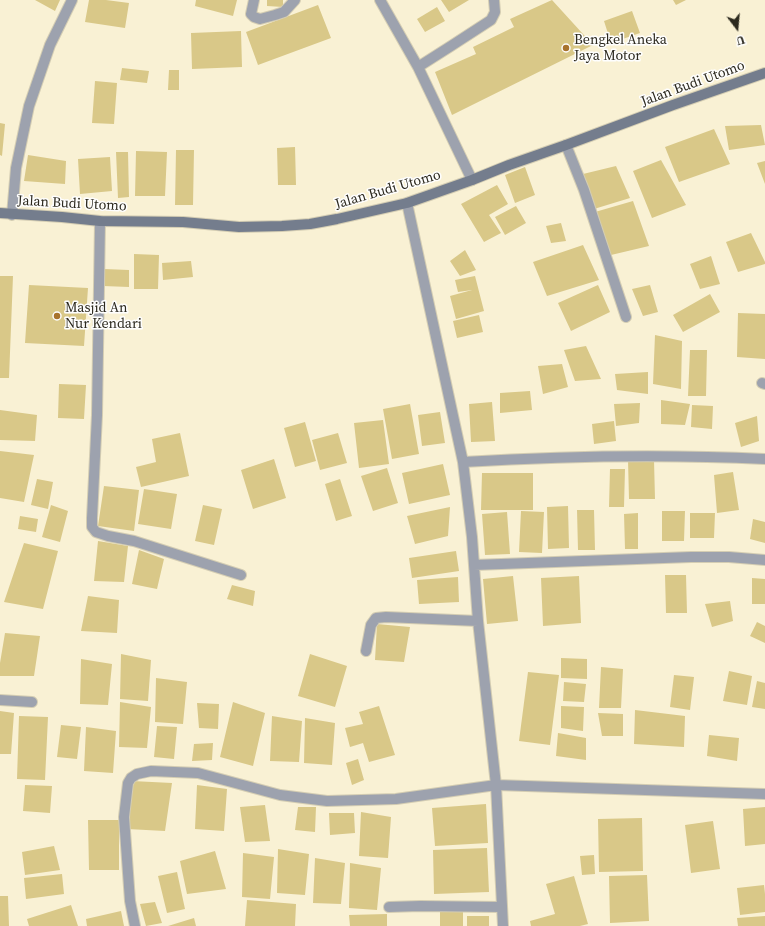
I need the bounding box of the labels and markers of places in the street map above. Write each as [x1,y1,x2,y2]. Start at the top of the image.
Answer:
place label: Bengkel Aneka Jaya Motor [574,32,667,64]
marker: Bengkel Aneka Jaya Motor [561,43,571,53]
place label: Masjid An Nur Kendari [65,300,142,332]
marker: Masjid An Nur Kendari [52,311,62,321]

